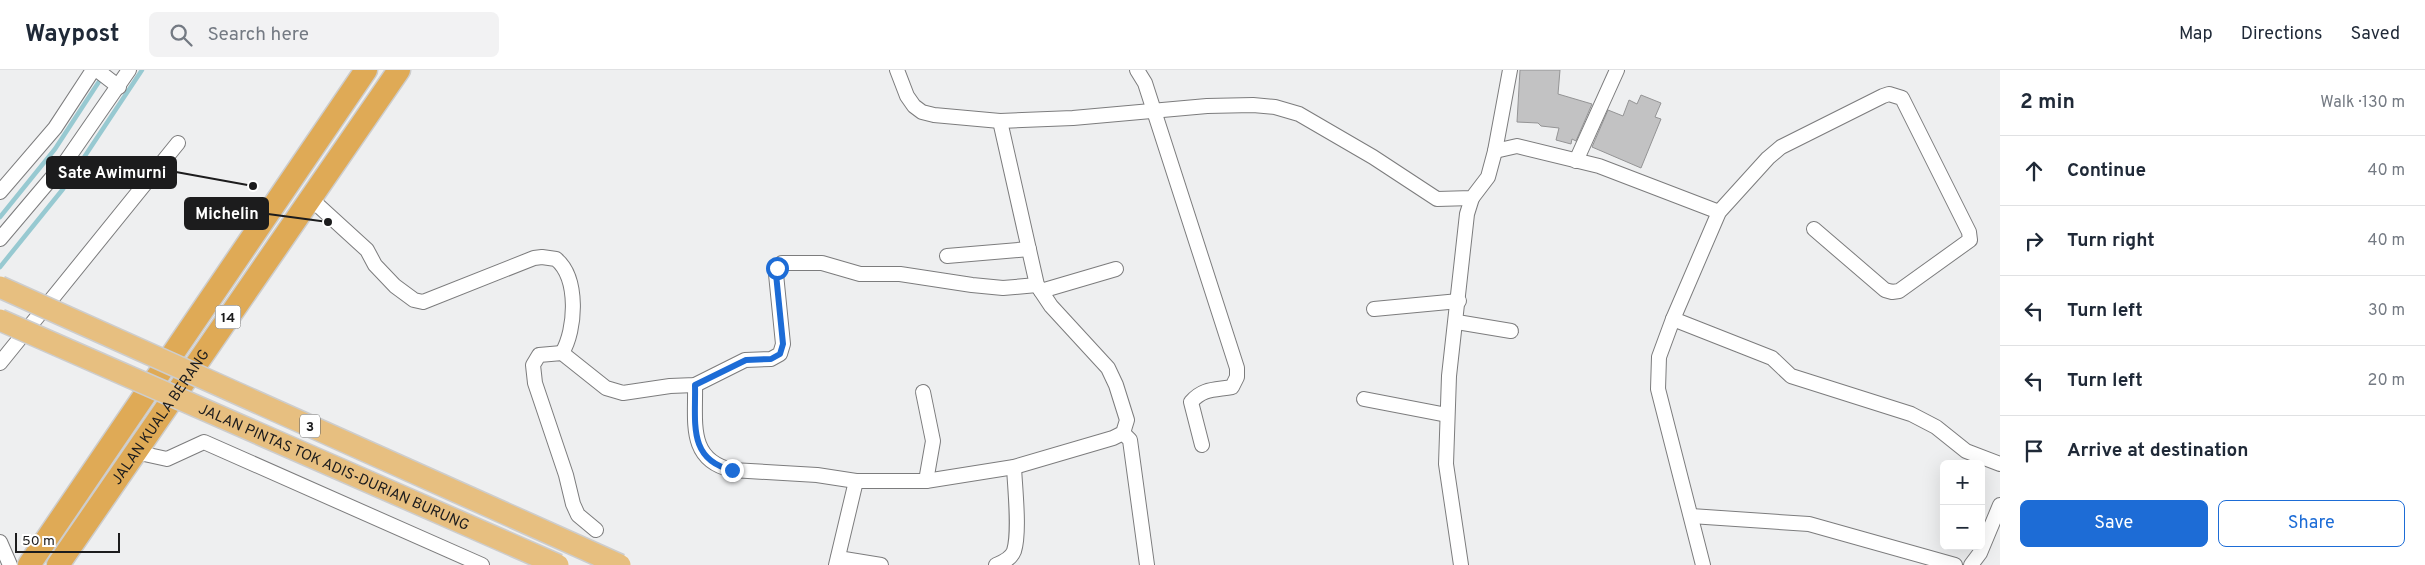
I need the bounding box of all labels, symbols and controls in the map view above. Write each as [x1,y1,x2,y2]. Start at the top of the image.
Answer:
search box [149,12,499,57]
text: Waypost [25,20,119,50]
icon: search [167,21,195,49]
text: Search here [207,23,309,47]
text: Map [2179,23,2213,46]
text: Directions [2241,23,2323,46]
text: Saved [2351,23,2400,46]
text: 2 min [2020,89,2075,116]
text: Walk · 130 m [2320,93,2405,113]
callout: Sate Awimurni [47,157,176,188]
icon: ahead [2020,157,2048,185]
text: Continue [2067,159,2146,183]
text: 40 m [2367,161,2405,181]
text: Sate Awimurni [58,164,166,184]
callout: Michelin [185,198,268,229]
text: Michelin [195,205,259,225]
icon: right [2020,227,2048,255]
text: Turn right [2067,229,2155,253]
text: 40 m [2367,231,2405,251]
route start [766,257,789,280]
icon: left [2020,297,2048,325]
text: Turn left [2067,299,2143,323]
text: 30 m [2368,301,2405,321]
road number: 14 [216,306,240,328]
street label: JALAN KUALA BERANG [108,346,215,489]
icon: left [2020,367,2048,395]
text: Turn left [2067,369,2143,393]
text: 20 m [2368,371,2405,391]
street label: JALAN PINTAS TOK ADIS-DURIAN BURUNG [195,400,472,536]
road number: 3 [300,414,320,438]
icon: arrive [2020,437,2048,465]
text: Arrive at destination [2067,439,2248,463]
route end [721,459,744,482]
map controls [1940,460,1985,550]
button: + [1940,460,1985,505]
button: Save [2020,500,2208,547]
button: Share [2218,500,2405,547]
button: − [1940,505,1985,550]
scale bar [15,530,120,553]
text: 50 m [22,533,55,550]

